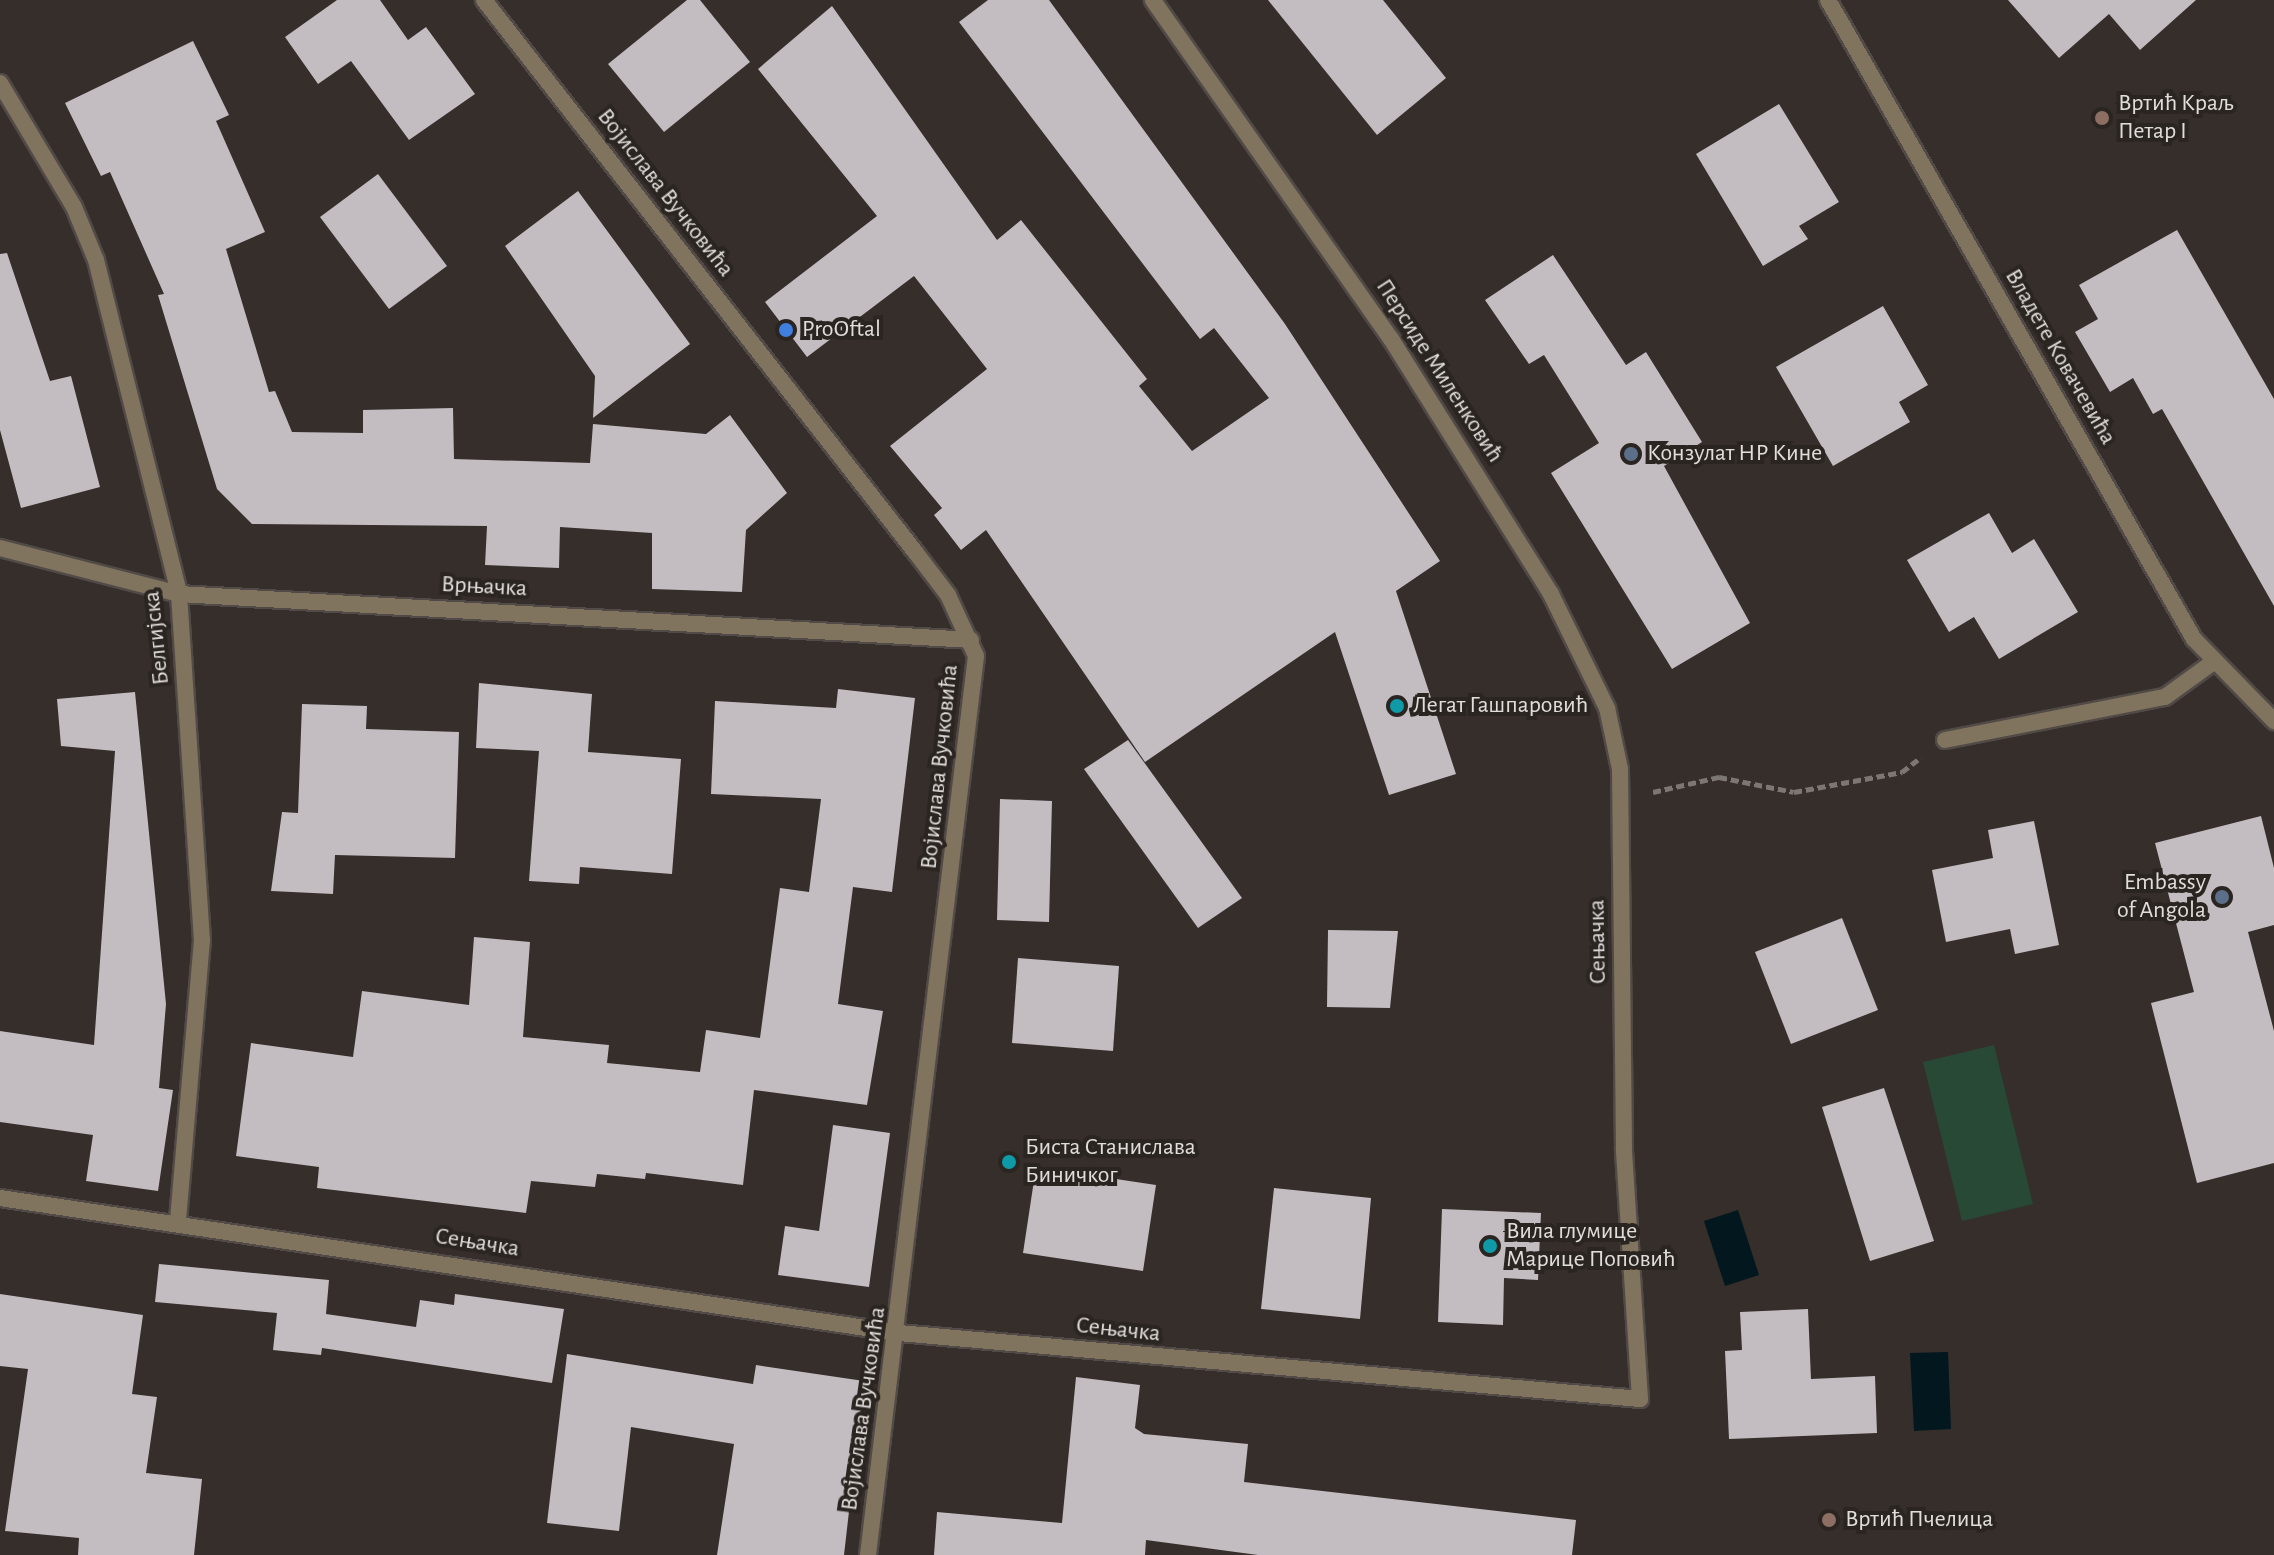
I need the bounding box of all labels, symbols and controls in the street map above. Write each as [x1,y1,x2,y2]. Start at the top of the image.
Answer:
place label: Вртић Краљ Петар I [2118,90,2233,146]
street label: Војислава Вучковића [590,103,740,283]
marker: Вртић Краљ Петар I [2093,109,2111,127]
street label: Владете Ковачевића [1998,264,2122,450]
street label: Персиде Миленковић [1369,274,1509,468]
place label: ProOftal [802,316,881,344]
marker: ProOftal [777,321,795,339]
place label: Конзулат НР Кине [1647,440,1822,468]
marker: Конзулат НР Кине [1622,445,1640,463]
street label: Врњачка [440,570,528,604]
street label: Белгијска [138,590,176,686]
street label: Војислава Вучковића [915,663,965,871]
place label: Легат Гашпаровић [1413,692,1588,720]
marker: Легат Гашпаровић [1388,697,1406,715]
place label: Embassy of Angola [2117,869,2206,925]
marker: Embassy of Angola [2213,888,2231,906]
street label: Сењачка [1583,899,1613,985]
place label: Биста Станислава Биничког [1025,1134,1196,1190]
marker: Биста Станислава Биничког [1000,1153,1018,1171]
place label: Вила глумице Марице Поповић [1506,1218,1676,1274]
street label: Сењачка [433,1222,521,1264]
marker: Вила глумице Марице Поповић [1481,1237,1499,1255]
street label: Војислава Вучковића [835,1305,893,1513]
street label: Сењачка [1074,1311,1162,1349]
place label: Вртић Пчелица [1845,1506,1993,1534]
marker: Вртић Пчелица [1820,1511,1838,1529]

